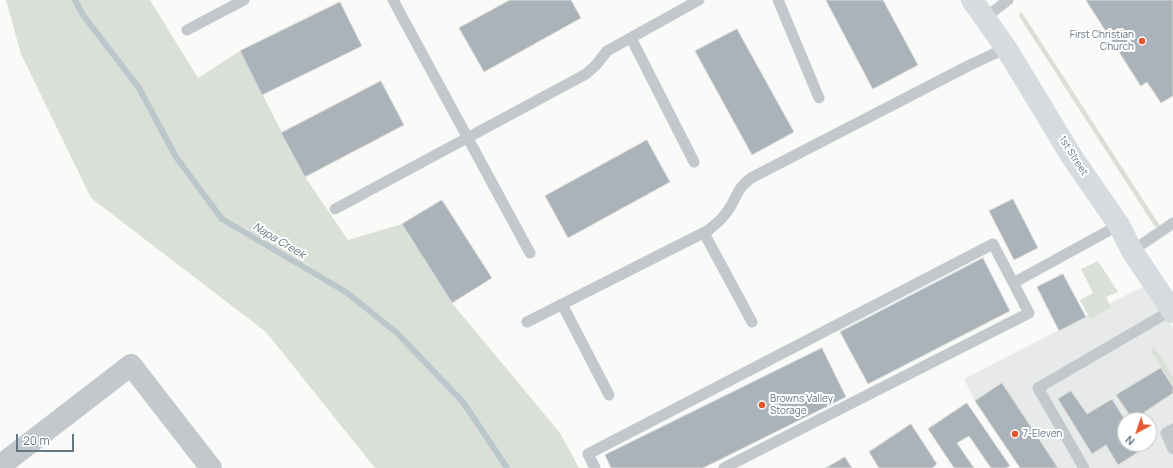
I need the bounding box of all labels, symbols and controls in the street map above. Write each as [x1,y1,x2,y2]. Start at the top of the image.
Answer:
place label: First Christian Church [1070,29,1134,52]
marker: First Christian Church [1137,36,1147,46]
street label: 1st Street [1056,134,1090,178]
water label: Napa Creek [251,220,307,262]
place label: Browns Valley Storage [770,393,833,416]
marker: Browns Valley Storage [757,400,767,410]
north arrow [1117,412,1157,452]
scale bar [18,426,76,452]
place label: 7-Eleven [1023,428,1062,440]
marker: 7-Eleven [1010,429,1020,439]
text: 20 m [23,432,50,449]
text: N [1122,433,1137,449]

